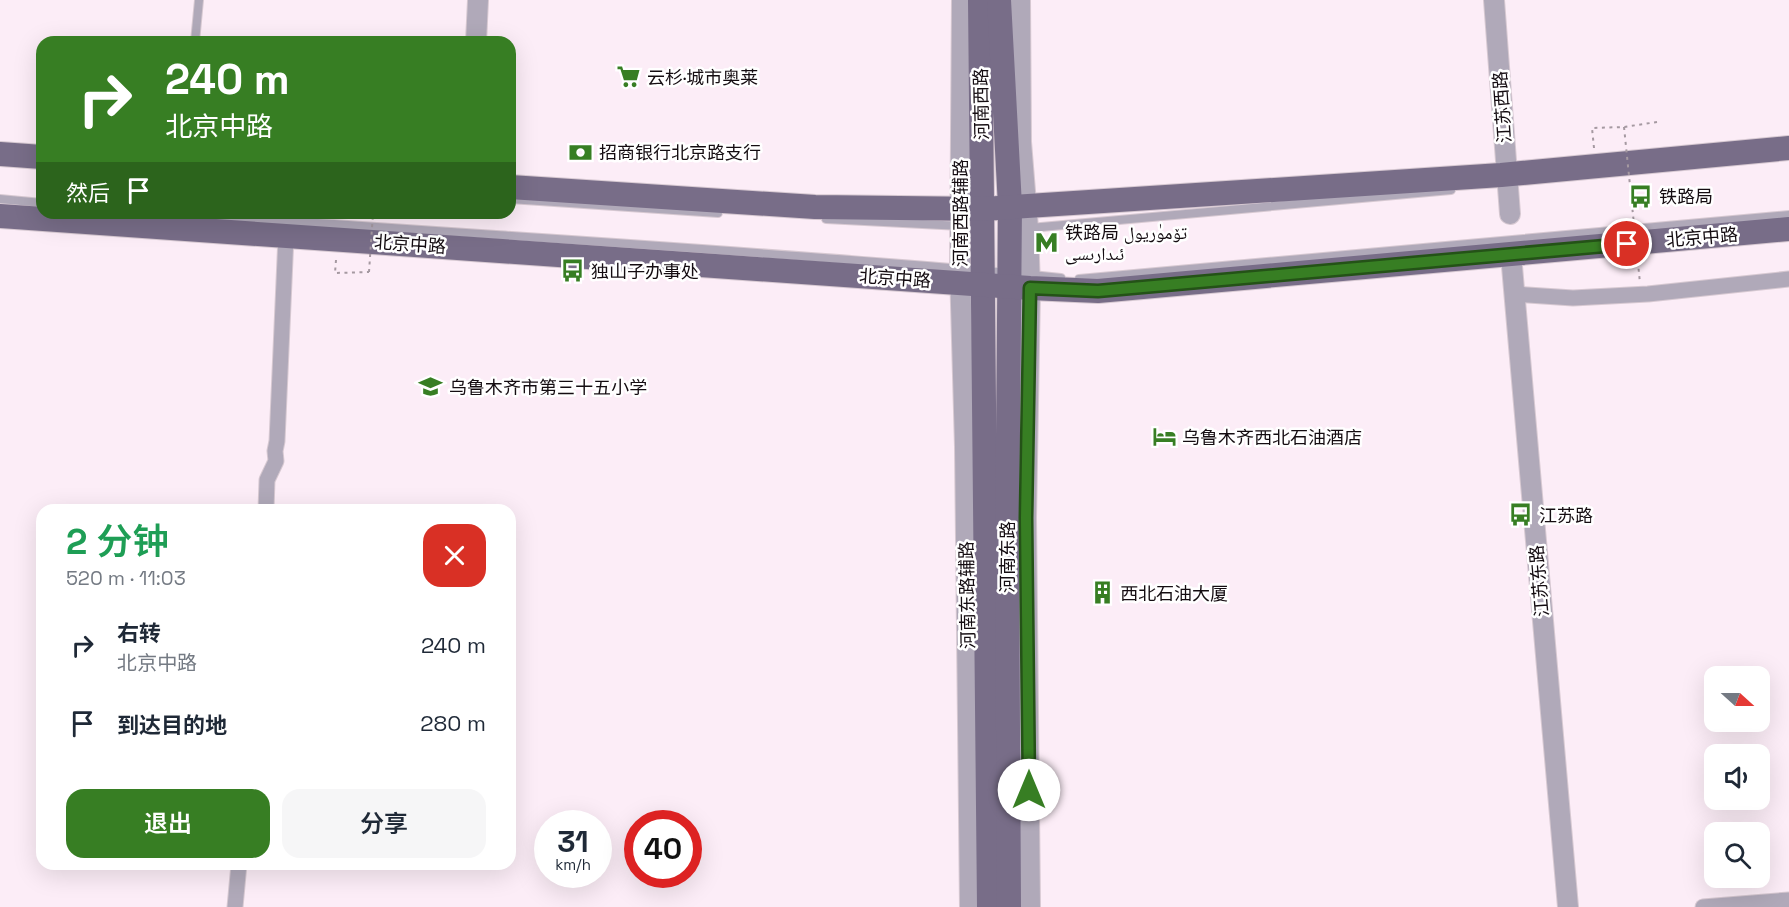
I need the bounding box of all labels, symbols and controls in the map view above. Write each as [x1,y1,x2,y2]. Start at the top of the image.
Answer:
text: 240 m [165,53,290,106]
icon: right [66,60,144,138]
supermarket icon: 云杉·城市奥莱 [616,64,642,90]
place label: 云杉·城市奥莱 [647,66,758,89]
street label: 河南西路 [969,68,993,140]
street label: 江苏西路 [1488,70,1516,144]
text: 北京中路 [165,109,273,144]
bank icon: 招商银行北京路支行 [568,139,594,165]
place label: 招商银行北京路支行 [599,141,761,164]
street label: 河南西路辅路 [949,159,972,267]
icon: arrive [122,174,155,207]
text: 然后 [66,179,110,207]
bus stop icon: 铁路局 [1628,183,1654,209]
place label: 铁路局 [1659,185,1713,208]
pin [1601,218,1652,269]
place label: 铁路局 تۆمۈريول ئىدارىسى [1065,221,1187,265]
street label: 北京中路 [1665,222,1739,252]
icon: arrive [1610,227,1643,260]
metro station icon: 铁路局 تۆمۈريول ئىدارىسى [1034,229,1060,255]
street label: 北京中路 [373,230,447,258]
bus stop icon: 独山子办事处 [560,258,586,284]
place label: 独山子办事处 [591,260,699,283]
street label: 北京中路 [858,264,932,292]
school or university icon: 乌鲁木齐市第三十五小学 [418,374,444,400]
place label: 乌鲁木齐市第三十五小学 [449,376,647,399]
hotel icon: 乌鲁木齐西北石油酒店 [1151,424,1177,450]
place label: 乌鲁木齐西北石油酒店 [1182,426,1362,449]
bus stop icon: 江苏路 [1508,502,1534,528]
place label: 江苏路 [1539,504,1593,527]
text: 2 分钟 [66,519,169,565]
street label: 河南东路 [996,521,1019,593]
button: close [423,524,486,587]
street label: 河南东路辅路 [955,541,979,649]
street label: 江苏东路 [1524,544,1554,618]
text: 520 m · 11:03 [66,565,186,591]
building icon: 西北石油大厦 [1089,580,1115,606]
place label: 西北石油大厦 [1120,582,1228,605]
text: 右转 [117,619,161,647]
icon: right [66,629,99,662]
text: 240 m [421,631,486,659]
text: 北京中路 [117,650,197,676]
north arrow [1704,666,1770,732]
map controls [1704,666,1770,888]
icon: arrive [66,707,99,740]
text: 280 m [420,709,486,737]
text: 到达目的地 [117,711,227,739]
button: sound [1704,744,1770,810]
position arrow [997,758,1061,822]
button: 退出 [66,789,270,858]
button: 分享 [282,789,486,858]
speed limit sign: 40 [624,810,702,888]
text: 31 [557,822,589,861]
button: search [1704,822,1770,888]
text: km/h [555,855,591,874]

